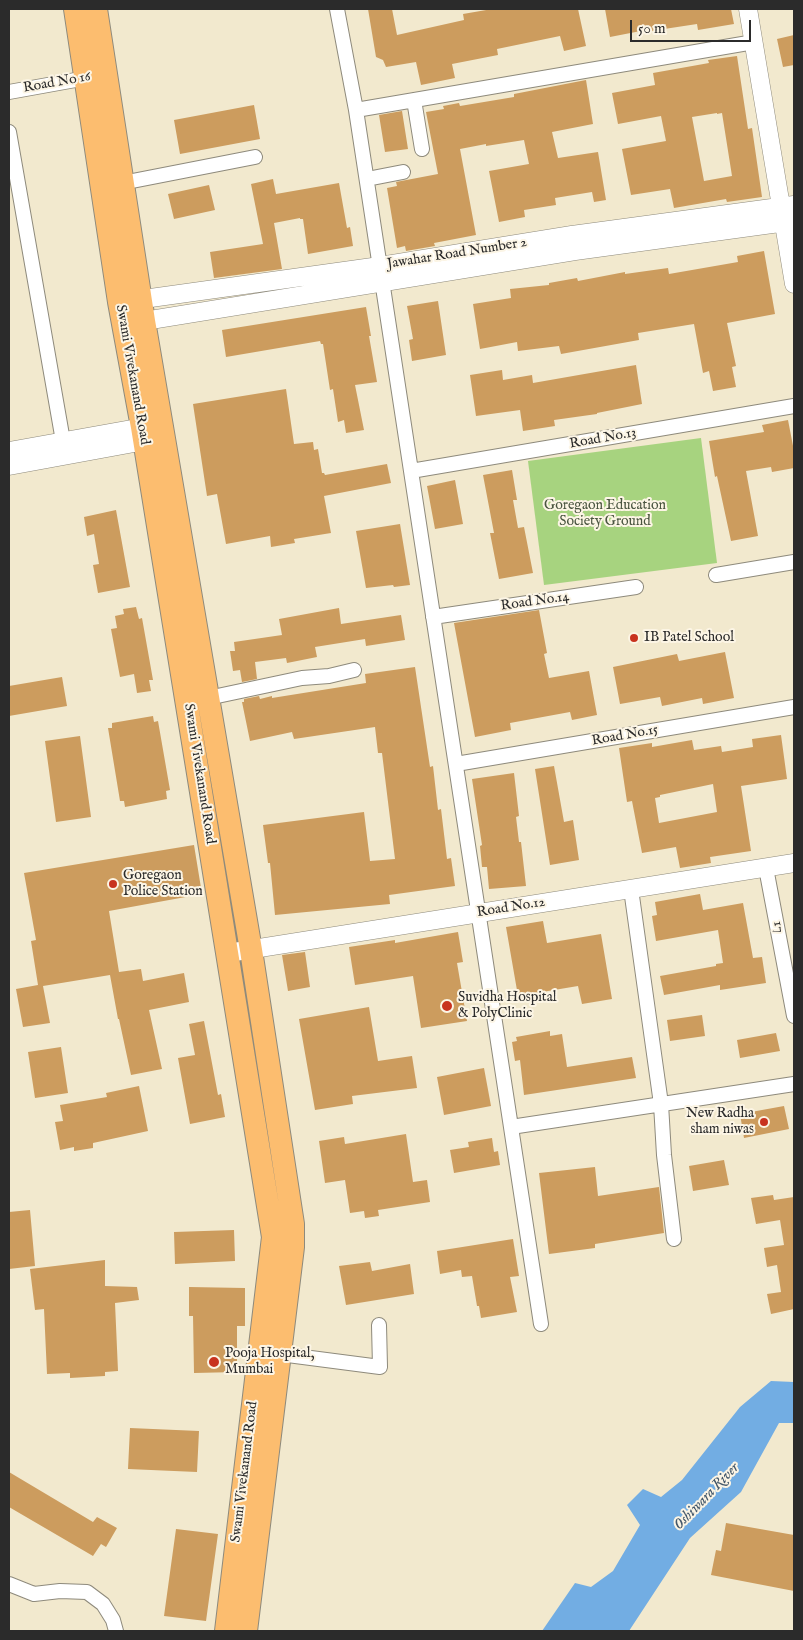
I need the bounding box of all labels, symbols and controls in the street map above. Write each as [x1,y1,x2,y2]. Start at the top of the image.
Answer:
scale bar [633,10,754,42]
text: 50 m [638,19,666,38]
street label: Road No 16 [22,69,92,97]
street label: Jawahar Road Number 2 [386,235,528,273]
street label: Swami Vivekanand Road [111,304,153,446]
street label: Road No.13 [568,425,638,453]
park label: Goregaon Education Society Ground [544,498,666,530]
street label: Road No.14 [500,589,570,615]
place label: IB Patel School [644,630,734,646]
marker: IB Patel School [628,632,640,644]
street label: Swami Vivekanand Road [180,703,218,845]
street label: Road No.15 [590,722,660,750]
place label: Goregaon Police Station [123,868,203,900]
marker: Goregaon Police Station [107,878,119,890]
street label: Road No.12 [476,894,546,922]
street label: 17 [769,920,787,934]
place label: Suvidha Hospital & PolyClinic [458,990,557,1022]
marker: Suvidha Hospital & PolyClinic [440,999,454,1013]
place label: New Radha sham niwas [686,1106,754,1138]
marker: New Radha sham niwas [758,1116,770,1128]
place label: Pooja Hospital, Mumbai [225,1346,314,1378]
marker: Pooja Hospital, Mumbai [207,1355,221,1369]
street label: Swami Vivekanand Road [228,1401,262,1543]
water label: Oshiwara River [671,1460,743,1534]

